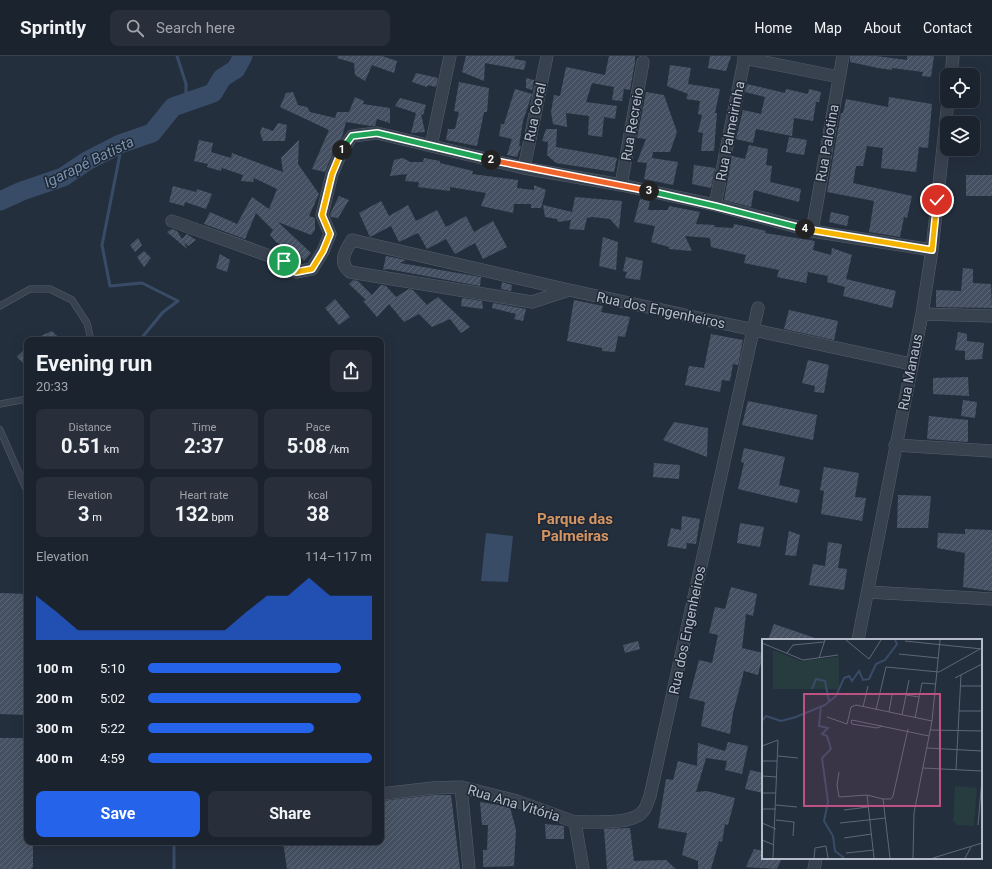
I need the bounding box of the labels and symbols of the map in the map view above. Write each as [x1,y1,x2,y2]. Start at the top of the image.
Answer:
street label: Rua Palmeirinha [712,80,748,182]
street label: Rua Coral [521,81,549,143]
street label: Rua Recreio [618,86,646,162]
street label: Rua Palotina [812,103,842,183]
water label: Igarapé Batista [41,132,137,191]
pin: 1 [332,140,352,160]
pin: 2 [481,150,501,170]
pin: 3 [639,181,659,201]
pin [920,183,954,217]
pin: 4 [795,219,815,239]
pin [267,244,301,278]
street label: Rua dos Engenheiros [595,289,727,331]
street label: Rua Manaus [895,332,925,412]
district label: Parque das Palmeiras [537,510,613,545]
street label: Rua dos Engenheiros [666,564,708,696]
inset map [762,639,982,859]
street label: Rua Ana Vitória [466,781,562,825]

